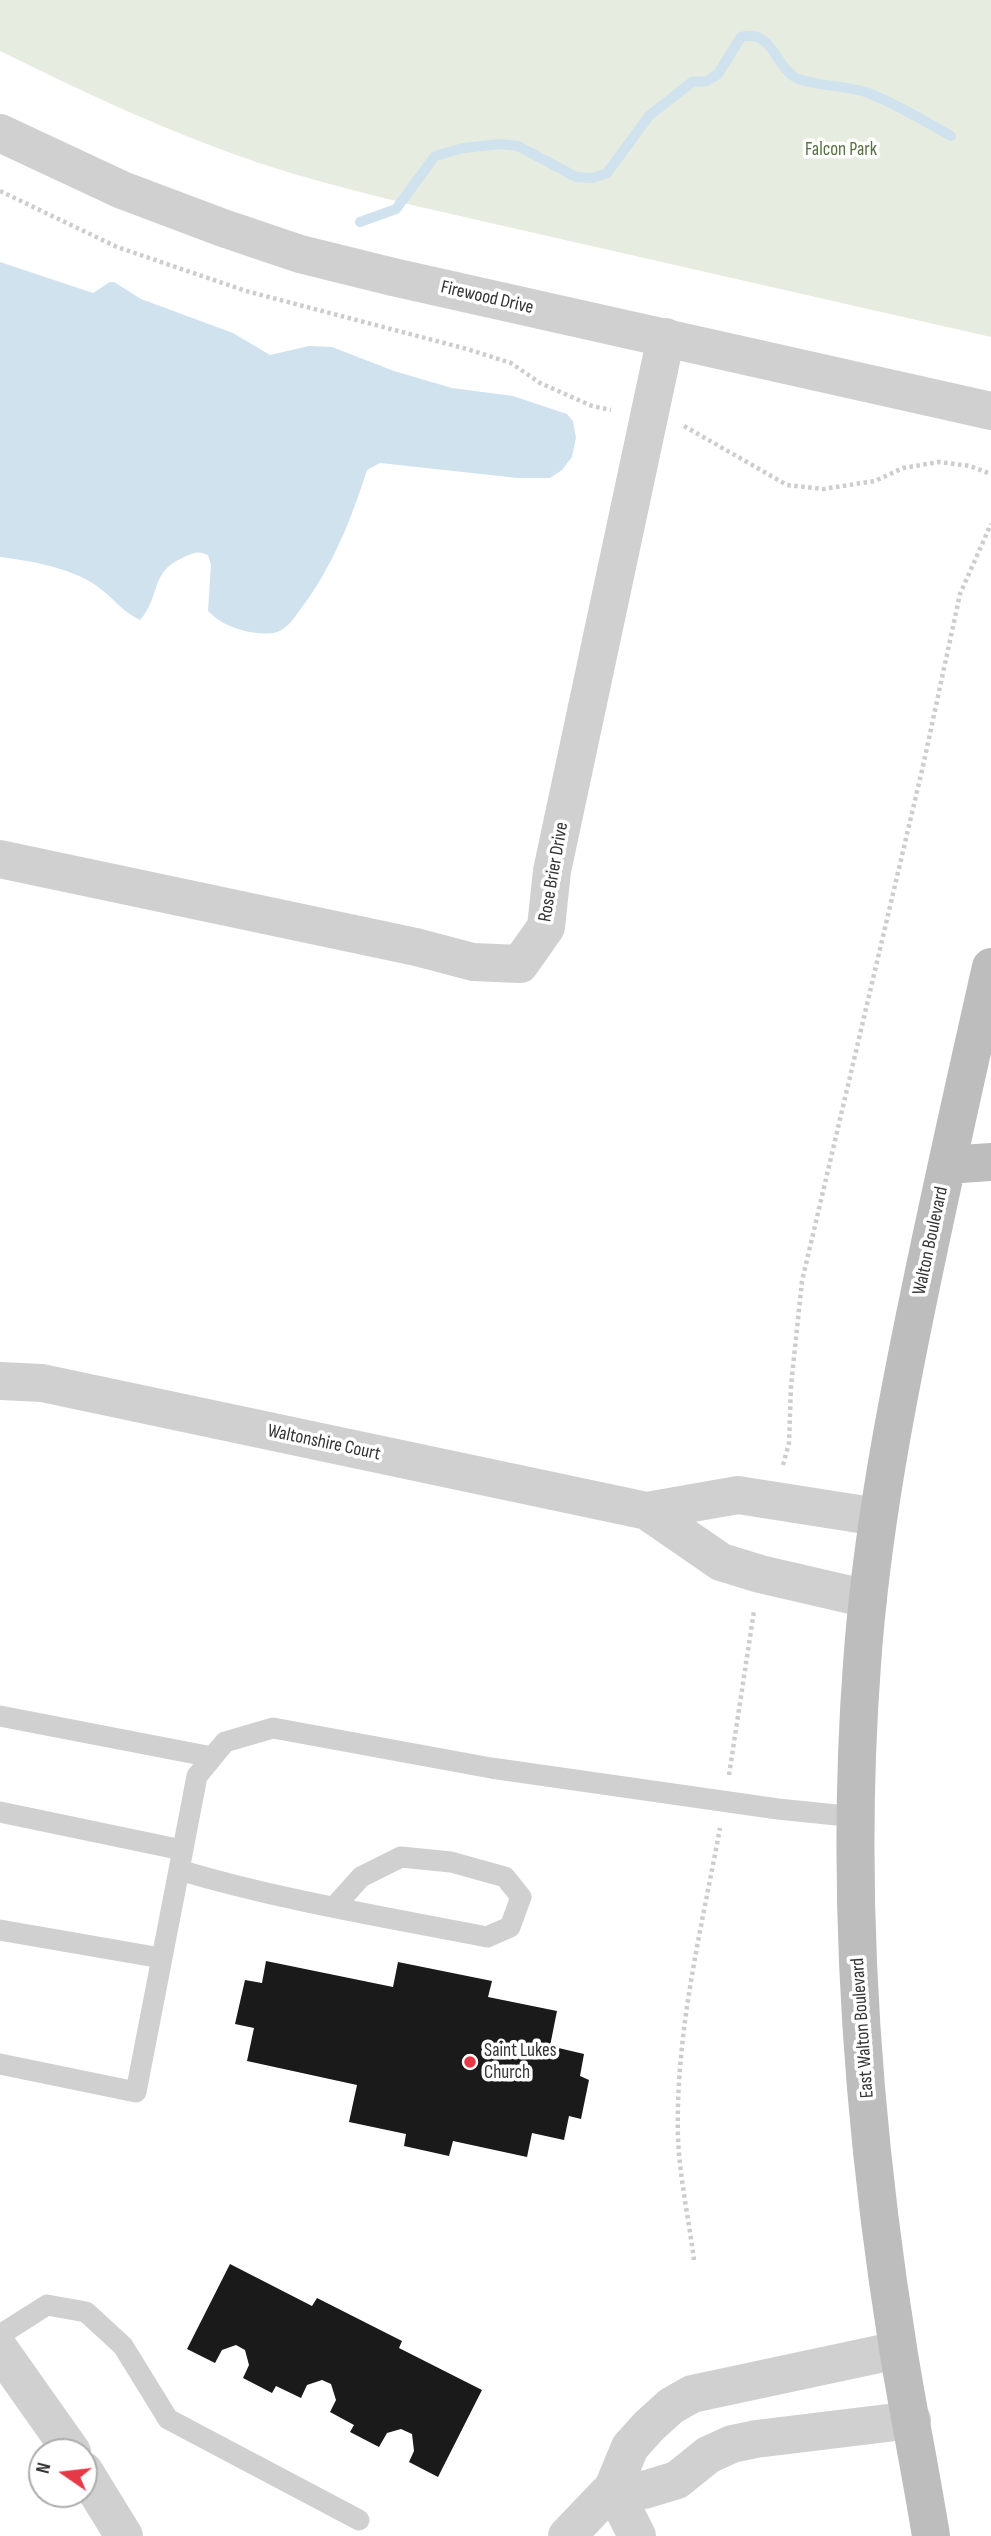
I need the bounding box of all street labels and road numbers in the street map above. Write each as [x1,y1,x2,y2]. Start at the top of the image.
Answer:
street label: Firewood Drive [439,276,535,320]
street label: Rose Brier Drive [534,820,574,924]
street label: Walton Boulevard [908,1185,954,1297]
street label: Waltonshire Court [265,1420,383,1466]
street label: East Walton Boulevard [847,1957,879,2099]

